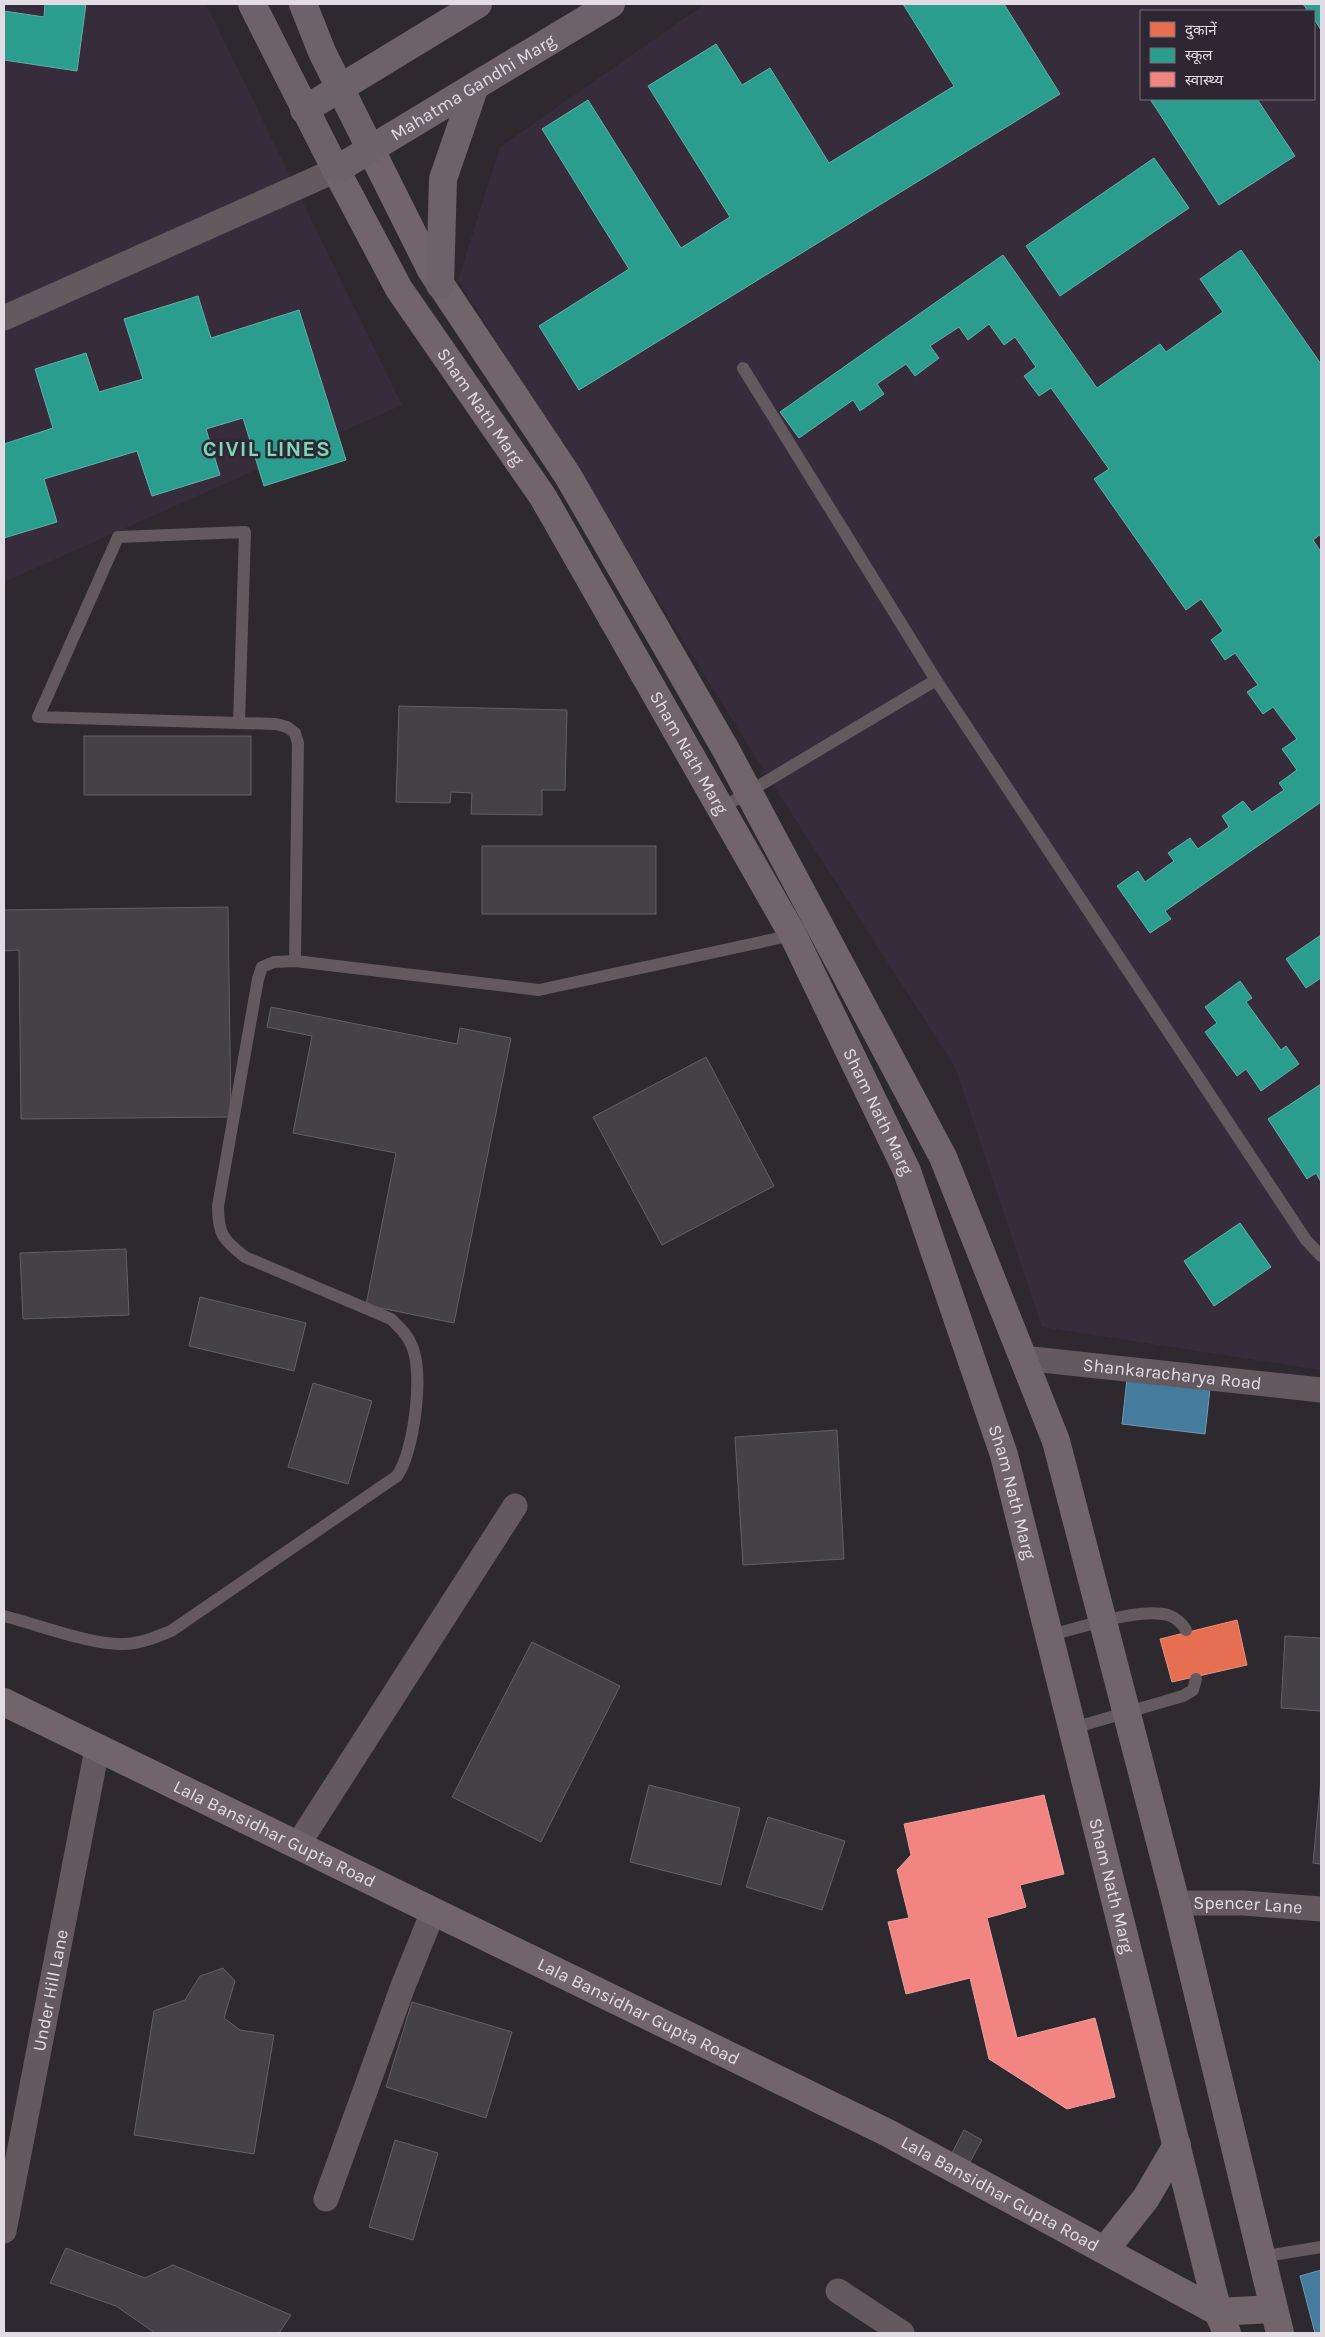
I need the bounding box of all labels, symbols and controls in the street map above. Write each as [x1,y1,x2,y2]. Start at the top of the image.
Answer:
legend [1140,10,1315,100]
text: दुकानें [1185,21,1217,40]
street label: Mahatma Gandhi Marg [386,29,560,146]
text: स्कूल [1185,46,1213,65]
text: स्वास्थ्य [1185,71,1223,89]
street label: Sham Nath Marg [432,344,529,470]
district label: CIVIL LINES [203,436,331,462]
street label: Sham Nath Marg [645,687,733,818]
street label: Sham Nath Marg [838,1044,918,1179]
street label: Shankaracharya Road [1082,1353,1263,1395]
street label: Sham Nath Marg [983,1422,1041,1562]
street label: Lala Bansidhar Gupta Road [170,1775,379,1892]
street label: Sham Nath Marg [1084,1816,1139,1956]
street label: Spencer Lane [1193,1892,1303,1919]
street label: Under Hill Lane [28,1928,73,2053]
street label: Lala Bansidhar Gupta Road [534,1953,743,2070]
street label: Lala Bansidhar Gupta Road [897,2131,1103,2256]

